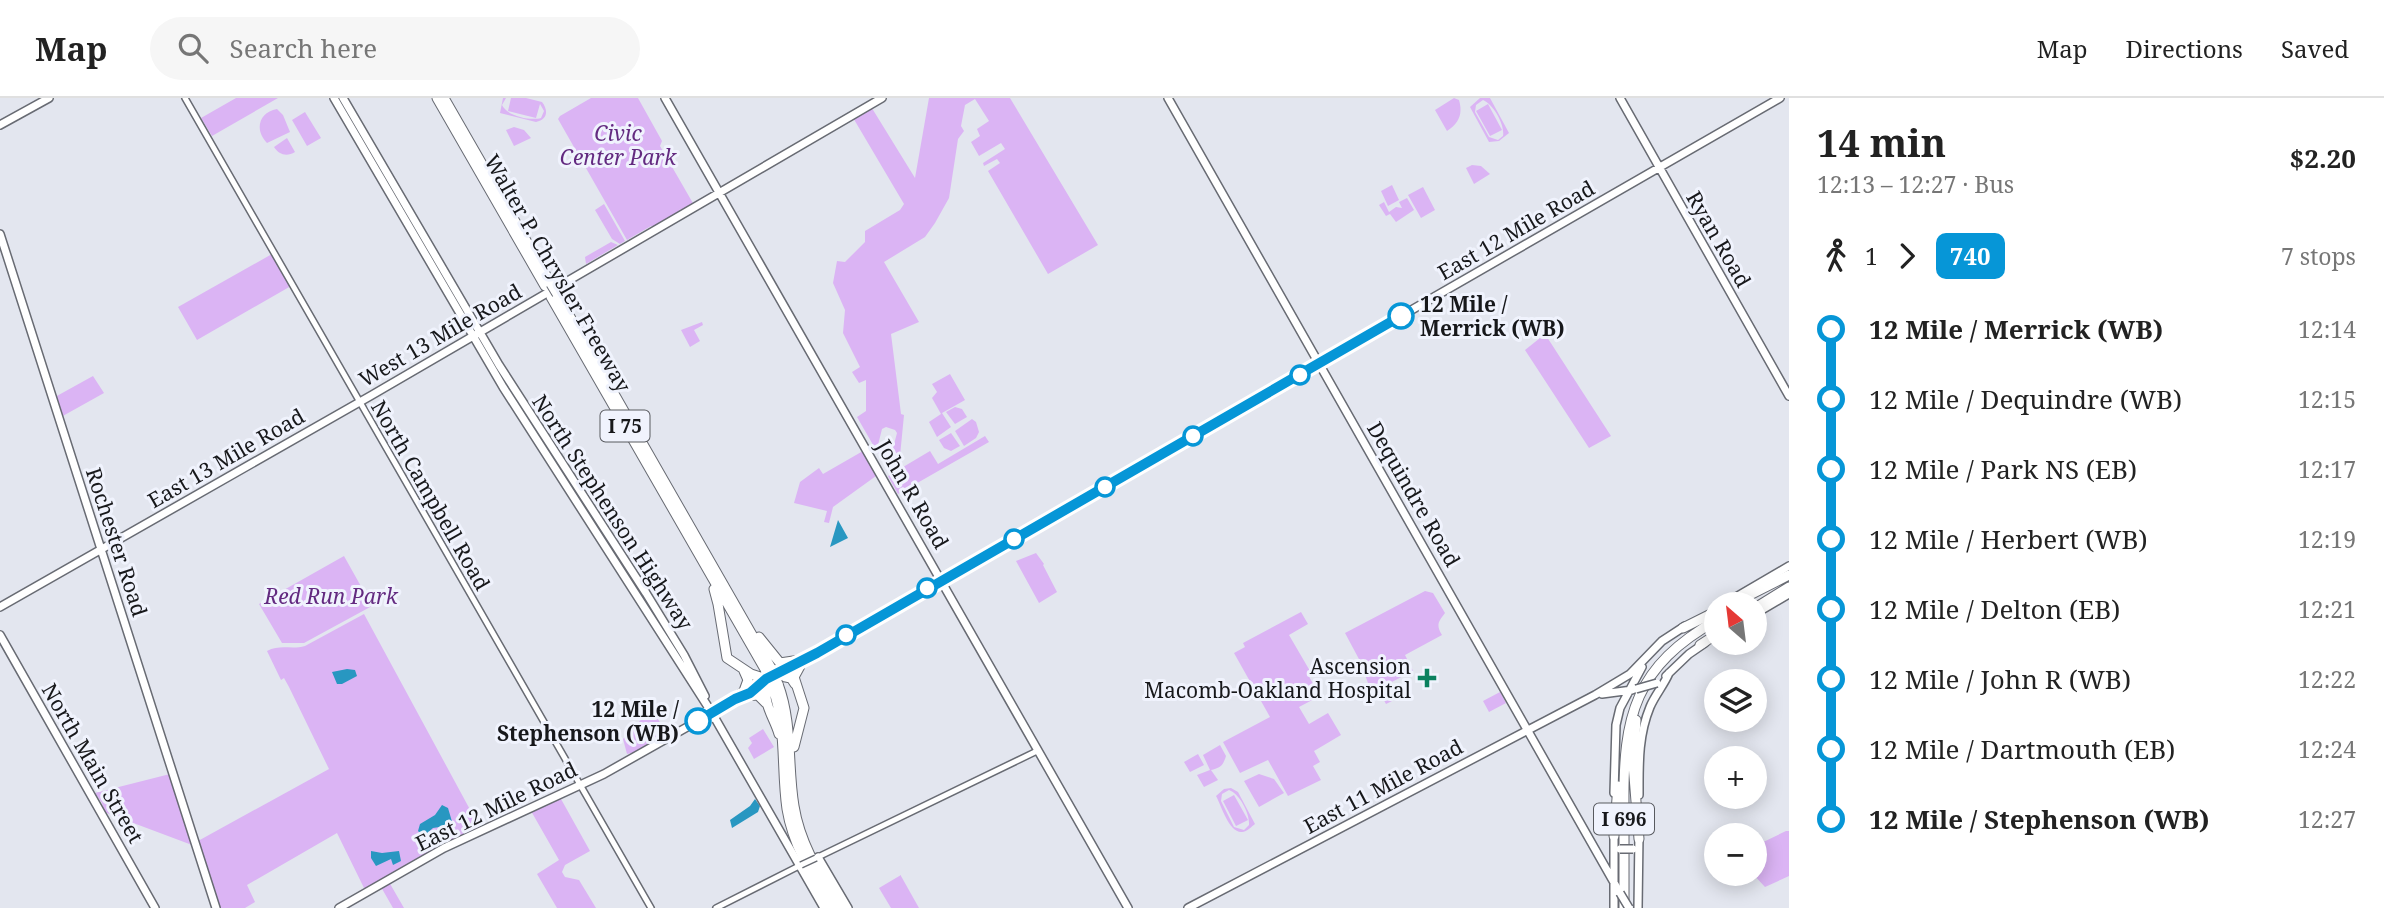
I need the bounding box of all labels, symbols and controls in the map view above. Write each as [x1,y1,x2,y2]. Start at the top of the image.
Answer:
search box [150,17,640,80]
text: Map [35,26,108,71]
icon: search [174,29,212,67]
text: Search here [230,30,377,66]
text: Map [2037,32,2088,65]
text: Directions [2126,32,2243,65]
text: Saved [2281,32,2349,65]
text: 14 min [1817,116,1946,168]
park label: Civic Center Park [560,119,677,171]
text: $2.20 [2290,140,2356,176]
street label: Walter P. Chrysler Freeway [478,149,638,397]
text: 12:13 – 12:27 · Bus [1817,168,2014,200]
street label: East 12 Mile Road [1433,174,1599,286]
street label: Ryan Road [1680,186,1758,292]
icon: walk [1817,237,1855,275]
icon: forward [1888,237,1926,275]
text: 740 [1950,239,1991,272]
text: 1 [1865,240,1878,272]
text: 7 stops [2281,240,2356,272]
street label: West 13 Mile Road [354,277,527,393]
place label: 12 Mile / Merrick (WB) [1420,290,1565,342]
marker: 12 Mile / Merrick (WB) [1388,303,1414,329]
text: 12 Mile / Merrick (WB) [1869,311,2163,347]
text: 12:14 [2298,313,2356,345]
unlabelled marker [1290,365,1310,385]
text: 12 Mile / Dequindre (WB) [1869,381,2182,417]
text: 12:15 [2298,383,2356,415]
street label: North Stephenson Highway [526,389,700,635]
street label: North Campbell Road [365,395,497,595]
street label: East 13 Mile Road [143,402,309,514]
road number: I 75 [600,410,650,442]
street label: Dequindre Road [1361,416,1467,572]
unlabelled marker [1183,426,1203,446]
street label: John R Road [870,433,956,554]
text: 12 Mile / Park NS (EB) [1869,451,2137,487]
text: 12:17 [2298,453,2356,485]
street label: Rochester Road [80,464,154,620]
unlabelled marker [1095,477,1115,497]
text: 12 Mile / Herbert (WB) [1869,521,2148,557]
text: 12:19 [2298,523,2356,555]
unlabelled marker [1004,529,1024,549]
unlabelled marker [917,578,937,598]
park label: Red Run Park [263,582,399,610]
text: 12 Mile / Delton (EB) [1869,591,2120,627]
north arrow [1704,592,1768,654]
map controls [1704,592,1767,886]
text: 12:21 [2298,593,2356,625]
unlabelled marker [836,625,856,645]
place label: Ascension Macomb-Oakland Hospital [1144,652,1411,704]
text: 12 Mile / John R (WB) [1869,661,2131,697]
text: 12:22 [2298,663,2356,695]
marker: Ascension Macomb-Oakland Hospital [1417,668,1437,688]
button: layers [1704,669,1767,732]
street label: North Main Street [36,678,150,848]
place label: 12 Mile / Stephenson (WB) [497,695,680,747]
marker: 12 Mile / Stephenson (WB) [685,708,711,734]
text: 12 Mile / Dartmouth (EB) [1869,731,2175,767]
street label: East 11 Mile Road [1299,732,1468,840]
text: 12:24 [2298,733,2356,765]
button: + [1704,746,1767,809]
street label: East 12 Mile Road [411,755,582,857]
text: 12 Mile / Stephenson (WB) [1869,801,2210,837]
text: 12:27 [2298,803,2356,835]
road number: I 696 [1594,804,1654,834]
button: − [1704,823,1767,886]

